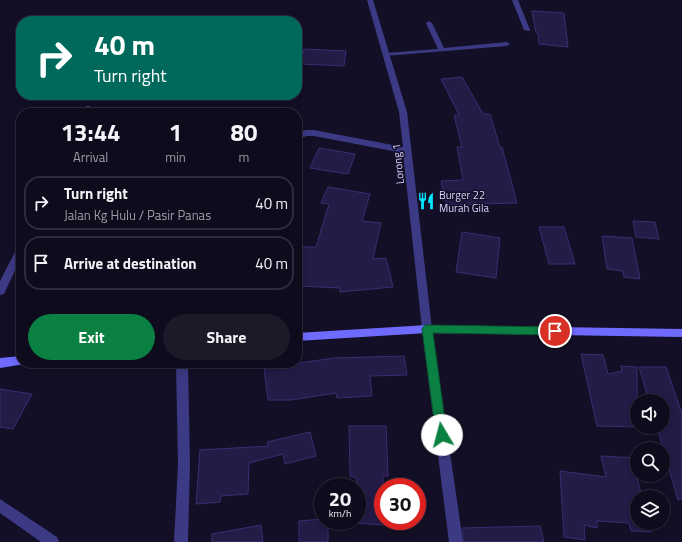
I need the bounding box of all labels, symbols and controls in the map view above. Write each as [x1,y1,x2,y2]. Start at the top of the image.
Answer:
text: 40 m [94,23,155,66]
icon: right [28,32,80,84]
text: Turn right [94,62,167,89]
text: 13:44 [61,114,121,150]
text: 1 [169,114,182,150]
text: 80 [230,114,257,150]
street label: Lorong 1 [388,143,408,185]
text: Arrival [73,147,108,167]
text: min [165,147,186,167]
text: m [238,147,249,167]
text: Turn right [64,182,128,205]
place label: Burger 22 Murah Gila [439,187,489,216]
restaurant icon: Burger 22 Murah Gila [416,191,436,211]
icon: right [30,192,52,214]
text: 40 m [255,192,288,215]
text: Jalan Kg Hulu / Pasir Panas [64,205,211,225]
icon: arrive [30,252,52,274]
text: Arrive at destination [64,252,197,275]
text: 40 m [255,252,288,275]
button: Exit [28,314,155,360]
button: Share [163,314,290,360]
pin [538,314,572,348]
icon: arrive [544,320,566,342]
map controls [630,394,670,530]
button: sound [630,394,670,434]
position arrow [421,414,463,456]
button: search [630,442,670,482]
speed limit sign: 30 [374,478,426,530]
text: 20 [329,483,351,514]
button: layers [630,490,670,530]
text: km/h [329,506,351,521]

